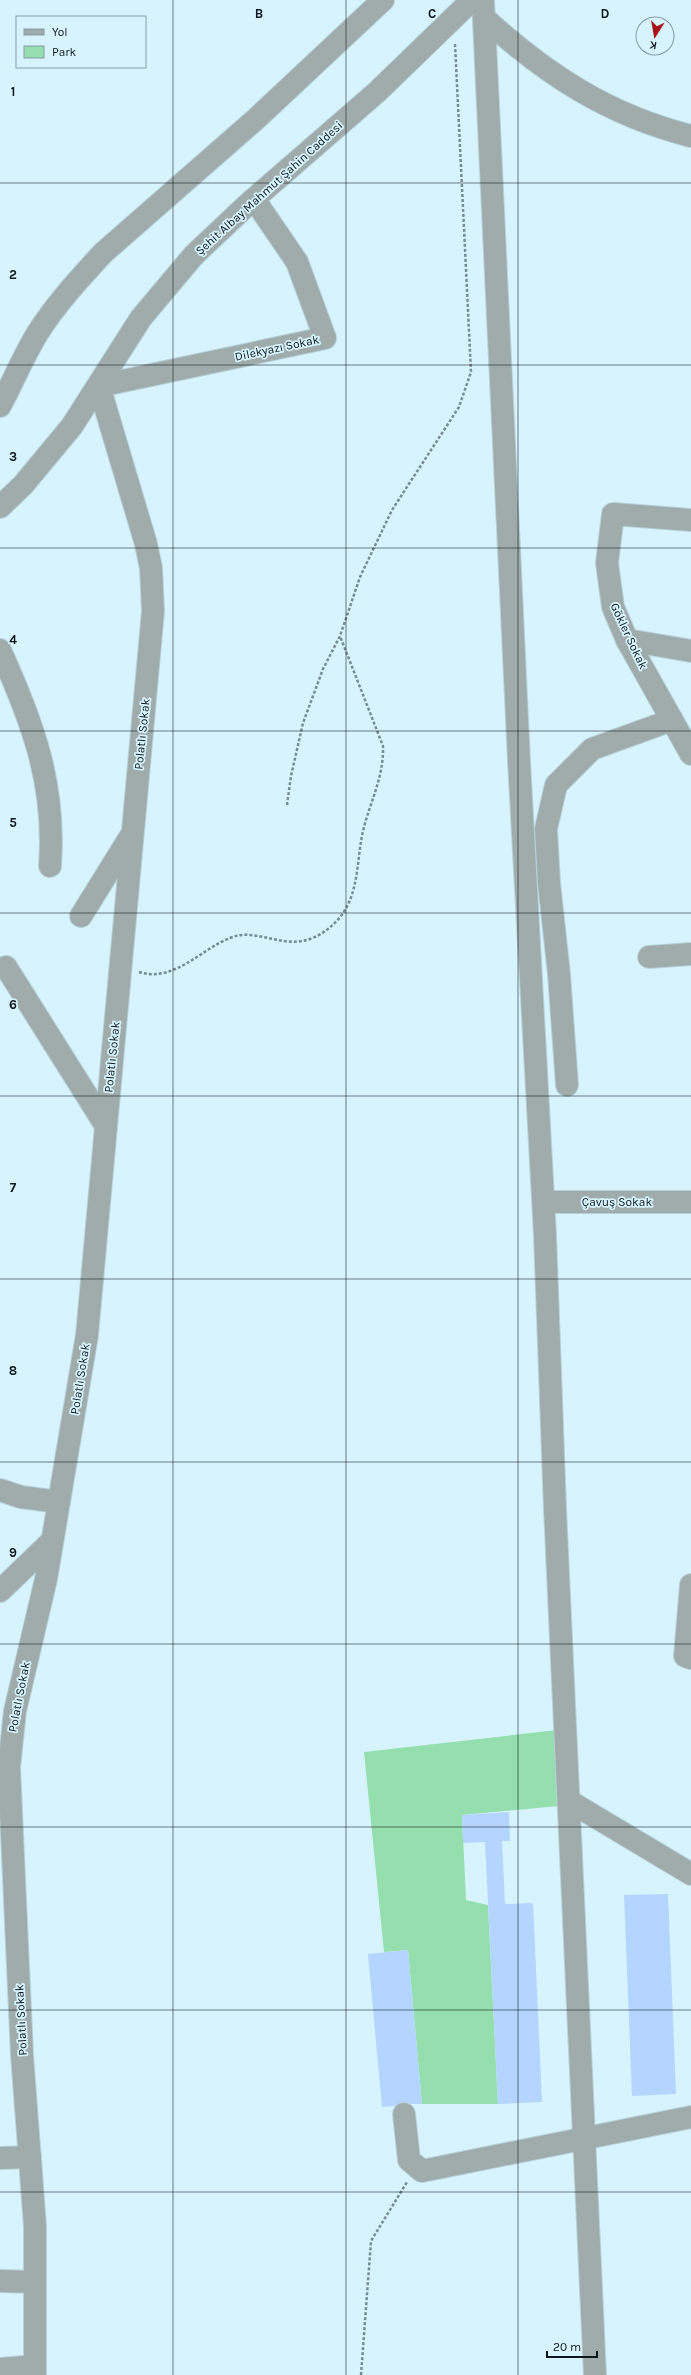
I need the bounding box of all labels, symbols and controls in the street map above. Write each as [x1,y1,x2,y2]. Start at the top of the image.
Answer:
text: B [255,6,263,21]
text: C [428,6,436,21]
text: D [601,6,610,21]
legend [16,16,146,68]
north arrow [635,16,675,56]
text: Yol [52,25,68,39]
text: K [648,38,658,52]
text: Park [52,45,77,59]
text: 1 [11,84,15,99]
street label: Şehit Albay Mahmut Şahin Caddesi [193,118,345,258]
text: 2 [9,267,17,282]
street label: Dilekyazı Sokak [234,332,321,364]
text: 3 [9,449,17,464]
street label: Gökler Sokak [608,601,651,672]
text: 4 [9,632,17,647]
street label: Polatlı Sokak [131,698,153,770]
text: 5 [9,815,17,830]
text: 6 [9,997,17,1012]
street label: Polatlı Sokak [101,1021,123,1093]
text: 7 [10,1180,17,1195]
street label: Çavuş Sokak [582,1195,652,1209]
street label: Polatlı Sokak [67,1342,93,1415]
text: 8 [9,1363,17,1378]
text: 9 [9,1545,17,1560]
street label: Polatlı Sokak [5,1660,33,1733]
street label: Polatlı Sokak [12,1984,30,2056]
scale bar [547,2333,597,2359]
text: 20 m [553,2340,581,2354]

